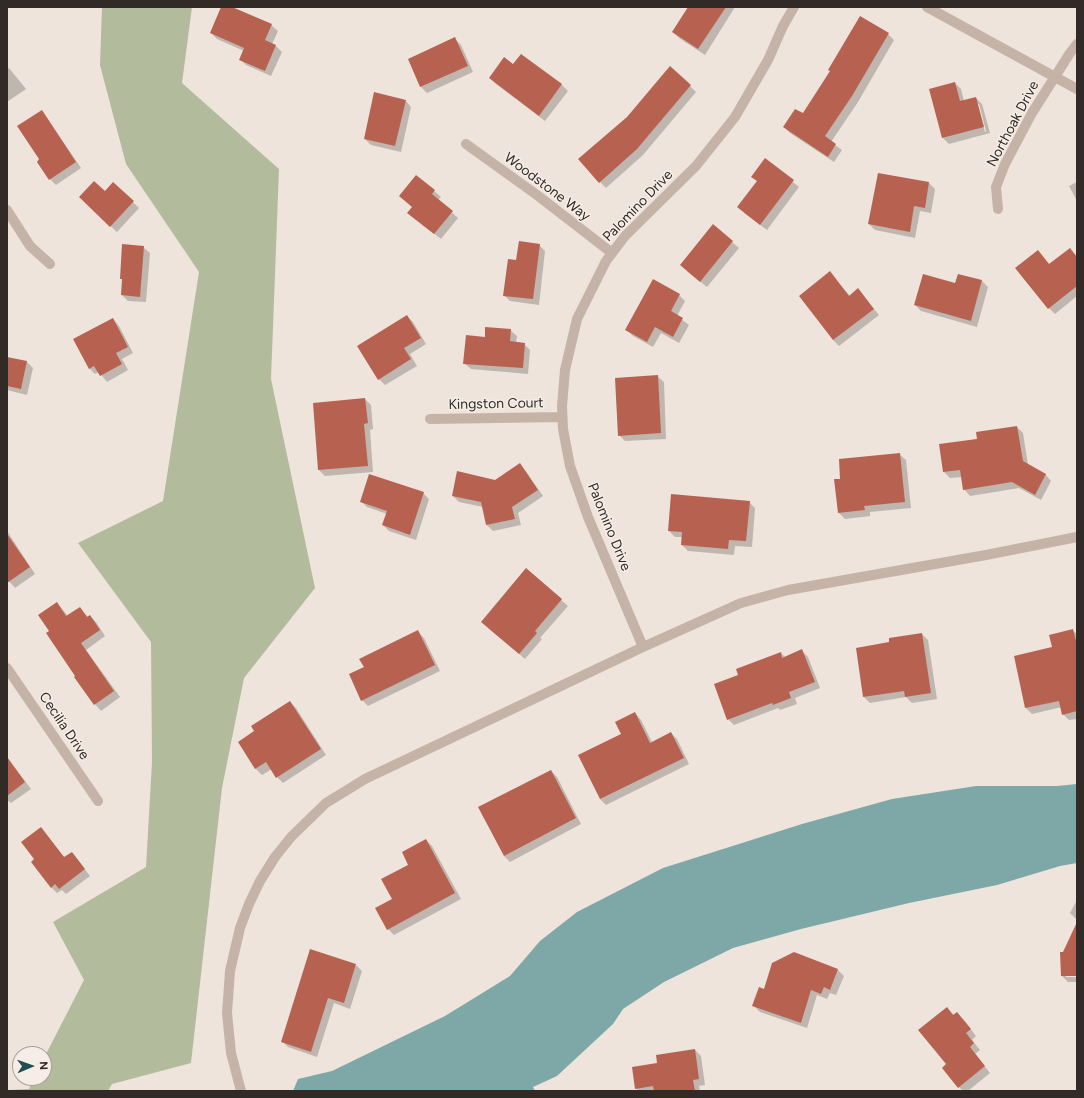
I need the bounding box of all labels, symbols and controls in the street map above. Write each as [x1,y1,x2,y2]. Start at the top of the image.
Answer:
street label: Northoak Drive [983,78,1043,170]
street label: Woodstone Way [501,149,593,225]
street label: Palomino Drive [600,167,676,245]
street label: Kingston Court [448,395,544,413]
street label: Palomino Drive [584,481,634,573]
street label: Cecilia Drive [35,689,93,763]
north arrow [12,1046,52,1086]
text: N [37,1061,50,1070]

